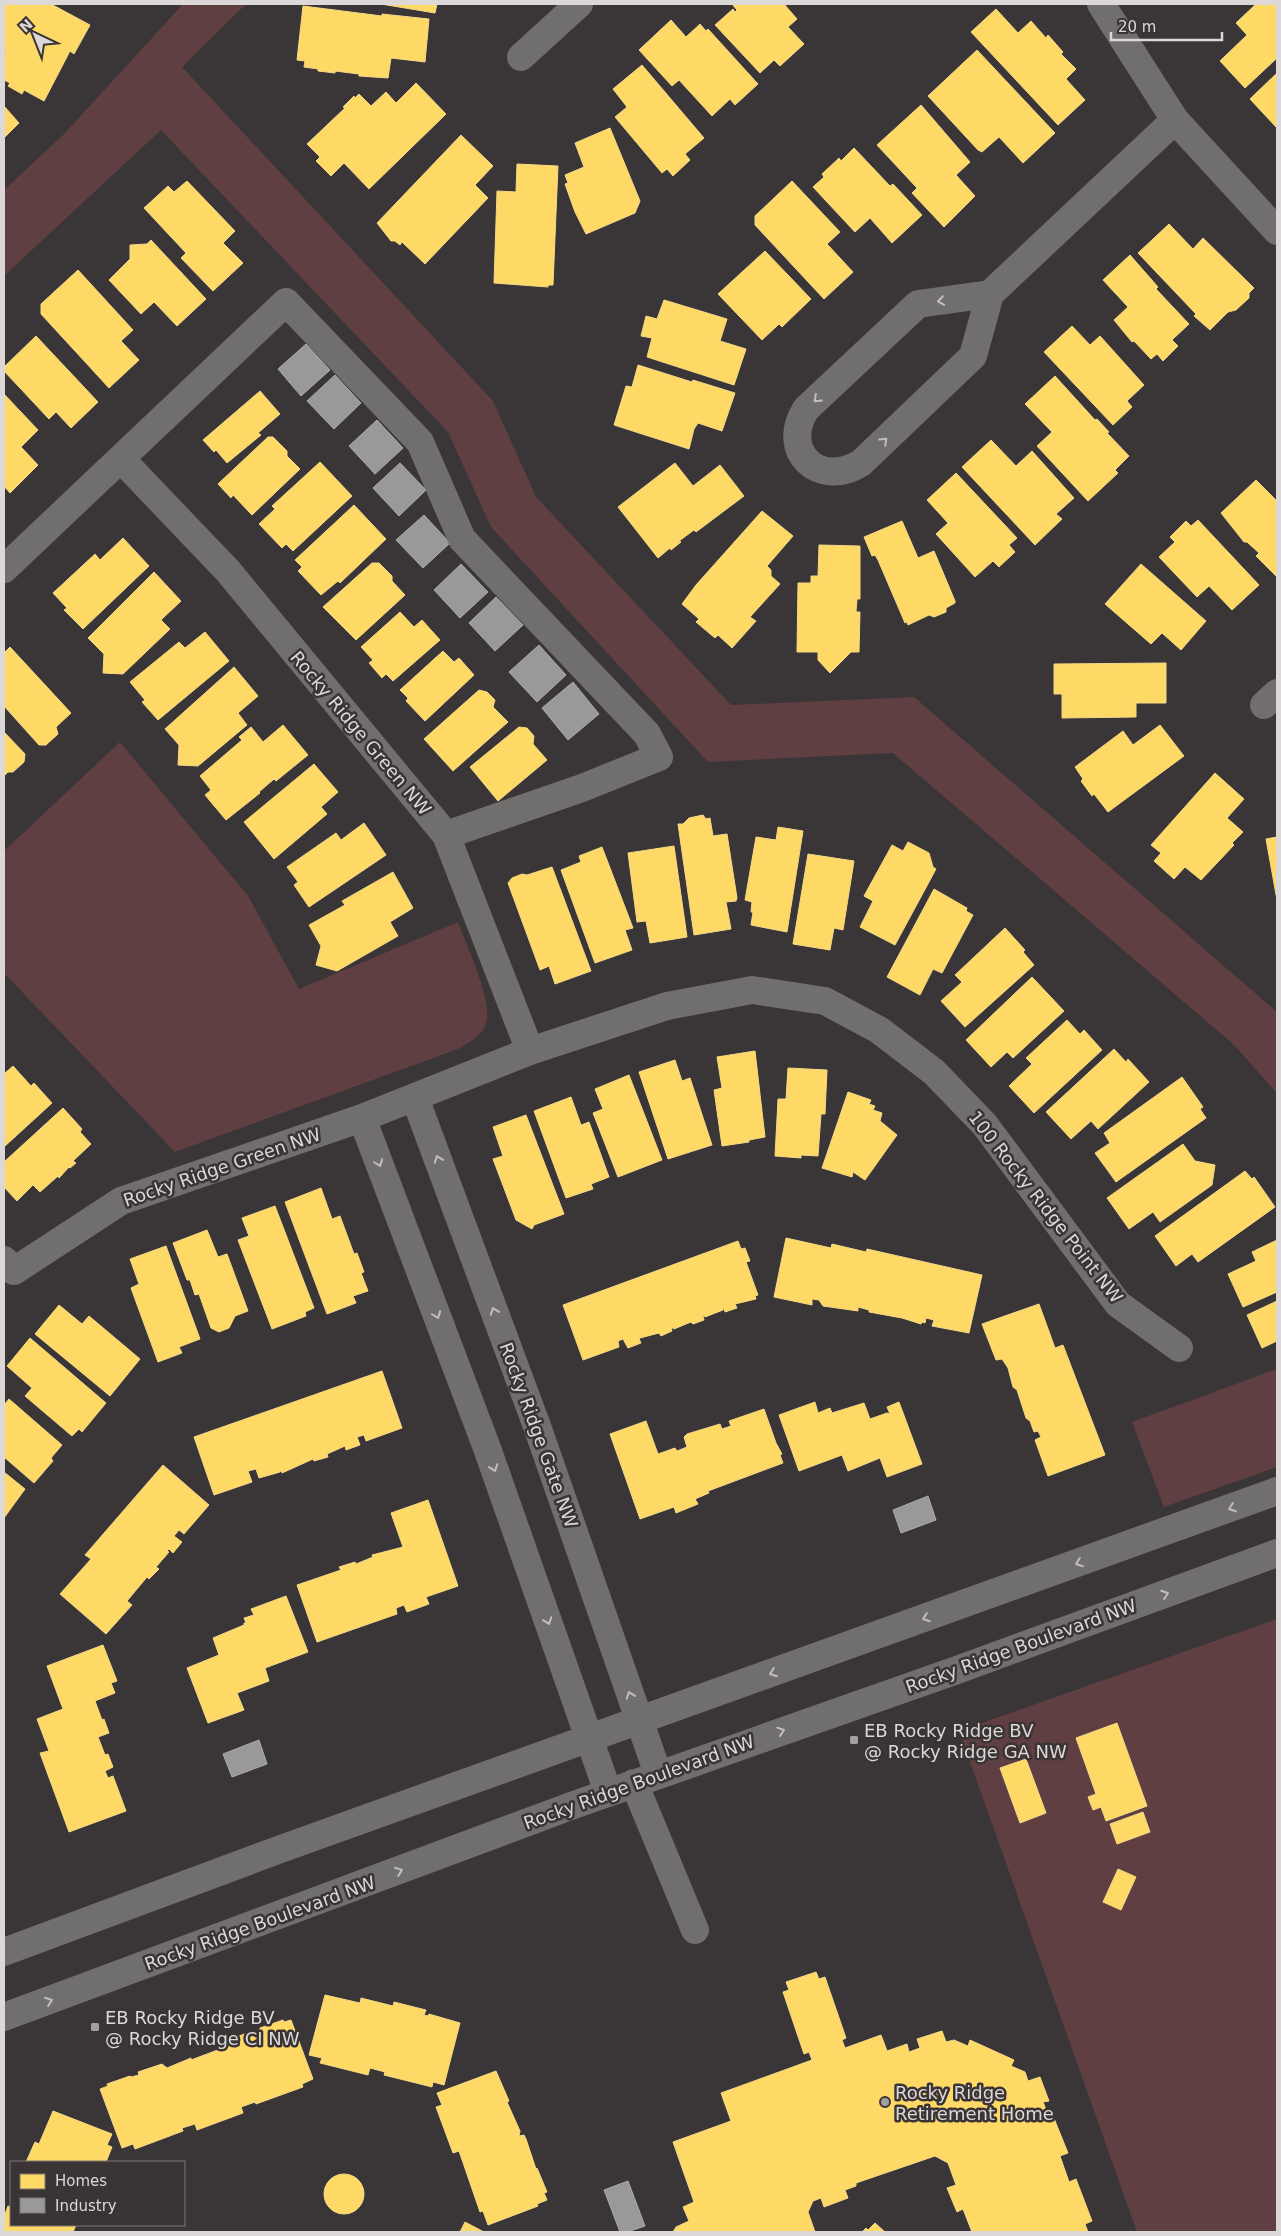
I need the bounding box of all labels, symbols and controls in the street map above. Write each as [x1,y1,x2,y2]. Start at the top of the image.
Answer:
north arrow [10,10,60,60]
scale bar [1111,10,1222,42]
text: N [16,16,36,35]
text: 20 m [1118,18,1156,36]
one-way arrow [937,295,946,305]
one-way arrow [814,393,823,402]
one-way arrow [878,438,887,447]
street label: Rocky Ridge Green NW [286,647,436,819]
street label: 100 Rocky Ridge Point NW [965,1107,1128,1307]
street label: Rocky Ridge Green NW [121,1123,324,1211]
one-way arrow [434,1155,444,1164]
one-way arrow [373,1159,383,1167]
one-way arrow [490,1307,500,1316]
one-way arrow [431,1311,441,1319]
street label: Rocky Ridge Gate NW [496,1339,582,1531]
one-way arrow [488,1463,498,1471]
one-way arrow [1228,1502,1236,1512]
one-way arrow [1075,1557,1083,1567]
one-way arrow [1160,1590,1169,1600]
street label: Rocky Ridge Boulevard NW [903,1594,1139,1698]
one-way arrow [922,1612,931,1622]
one-way arrow [542,1616,552,1624]
one-way arrow [769,1667,778,1677]
one-way arrow [626,1692,636,1700]
place label: EB Rocky Ridge BV @ Rocky Ridge GA NW [864,1720,1067,1762]
one-way arrow [777,1727,785,1737]
street label: Rocky Ridge Boulevard NW [521,1730,757,1834]
marker: EB Rocky Ridge BV @ Rocky Ridge GA NW [848,1734,860,1746]
one-way arrow [394,1867,402,1877]
street label: Rocky Ridge Boulevard NW [142,1871,378,1975]
one-way arrow [45,1997,53,2007]
place label: EB Rocky Ridge BV @ Rocky Ridge CI NW [105,2007,300,2049]
marker: EB Rocky Ridge BV @ Rocky Ridge CI NW [89,2021,101,2033]
place label: Rocky Ridge Retirement Home [895,2082,1054,2124]
marker: Rocky Ridge Retirement Home [879,2096,891,2108]
legend [10,2161,185,2226]
text: Homes [55,2172,107,2190]
text: Industry [55,2197,117,2215]

